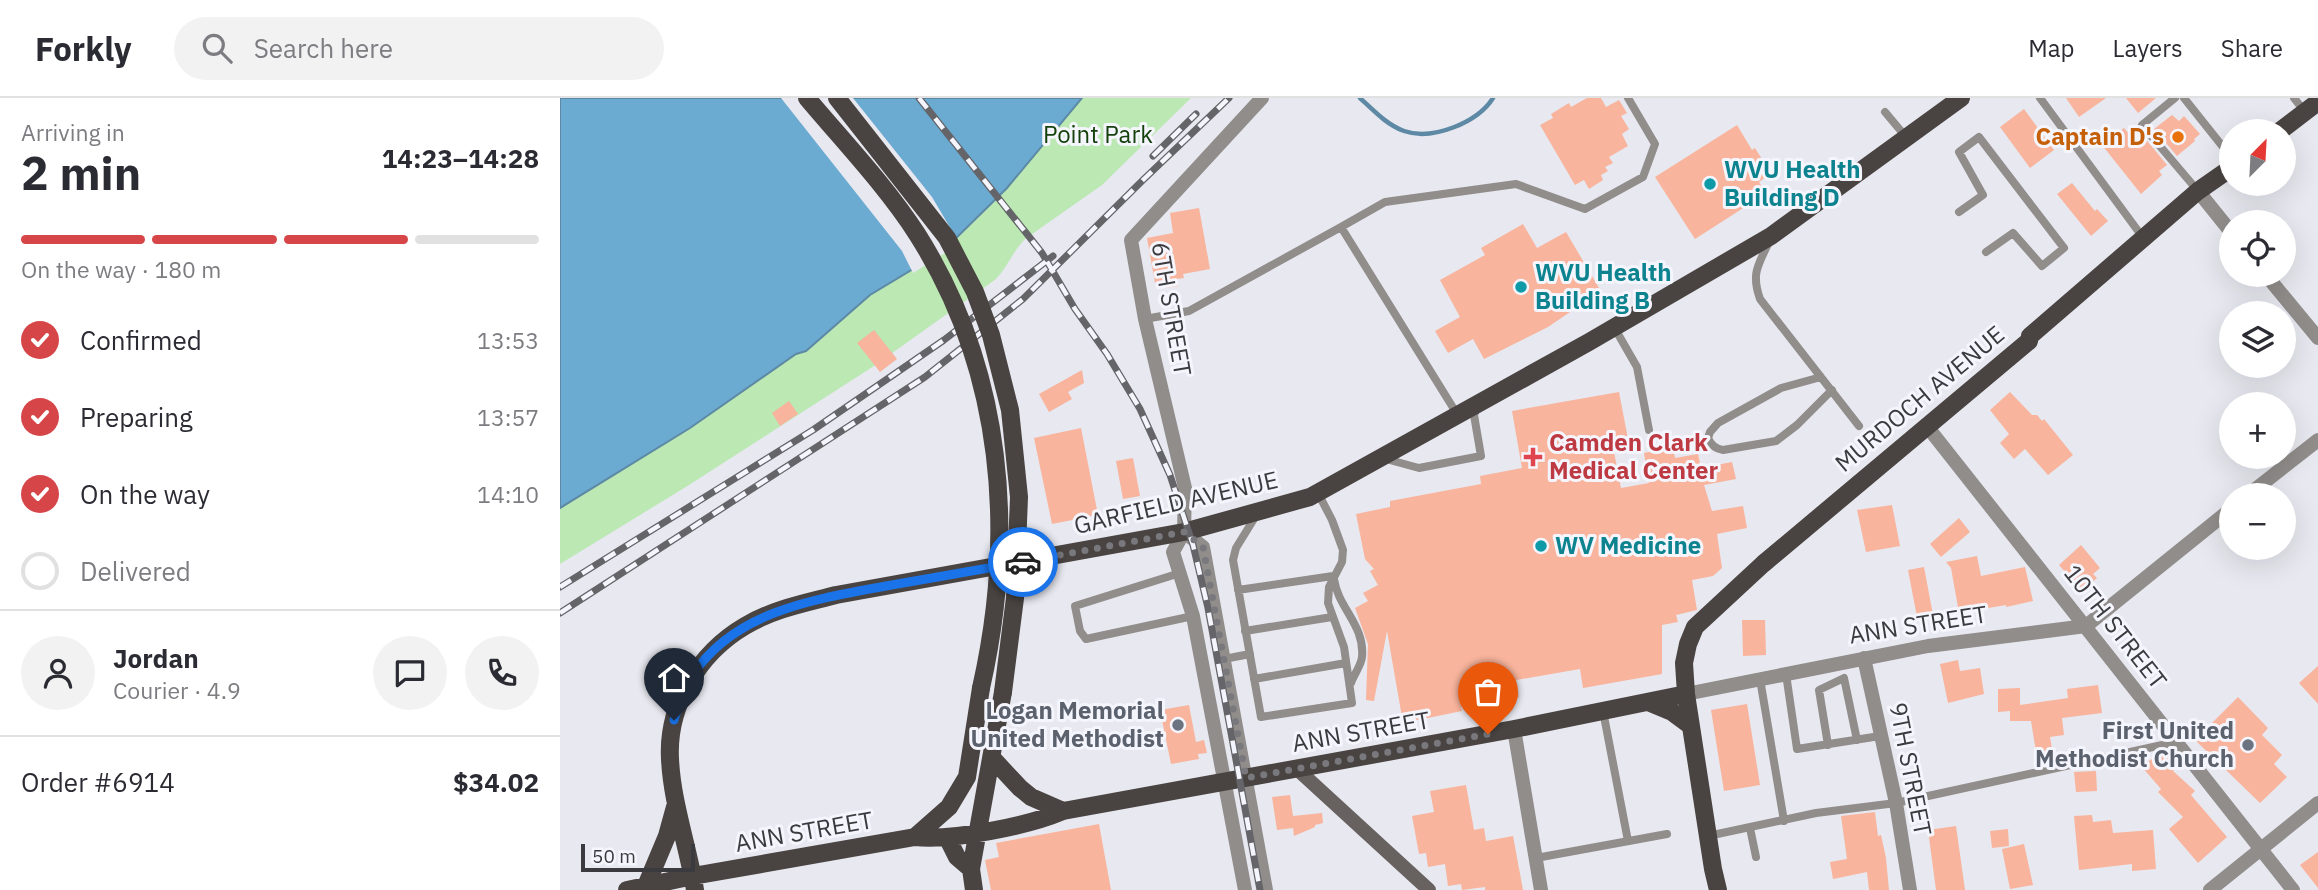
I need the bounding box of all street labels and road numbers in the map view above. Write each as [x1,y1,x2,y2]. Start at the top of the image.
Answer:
street label: 6TH STREET [1144,239,1200,378]
street label: MURDOCH AVENUE [1828,318,2011,479]
street label: GARFIELD AVENUE [1071,463,1281,541]
street label: 10TH STREET [2057,558,2175,695]
street label: ANN STREET [1846,597,1989,651]
street label: 9TH STREET [1882,699,1940,838]
street label: ANN STREET [1289,703,1433,759]
street label: ANN STREET [732,803,876,859]

